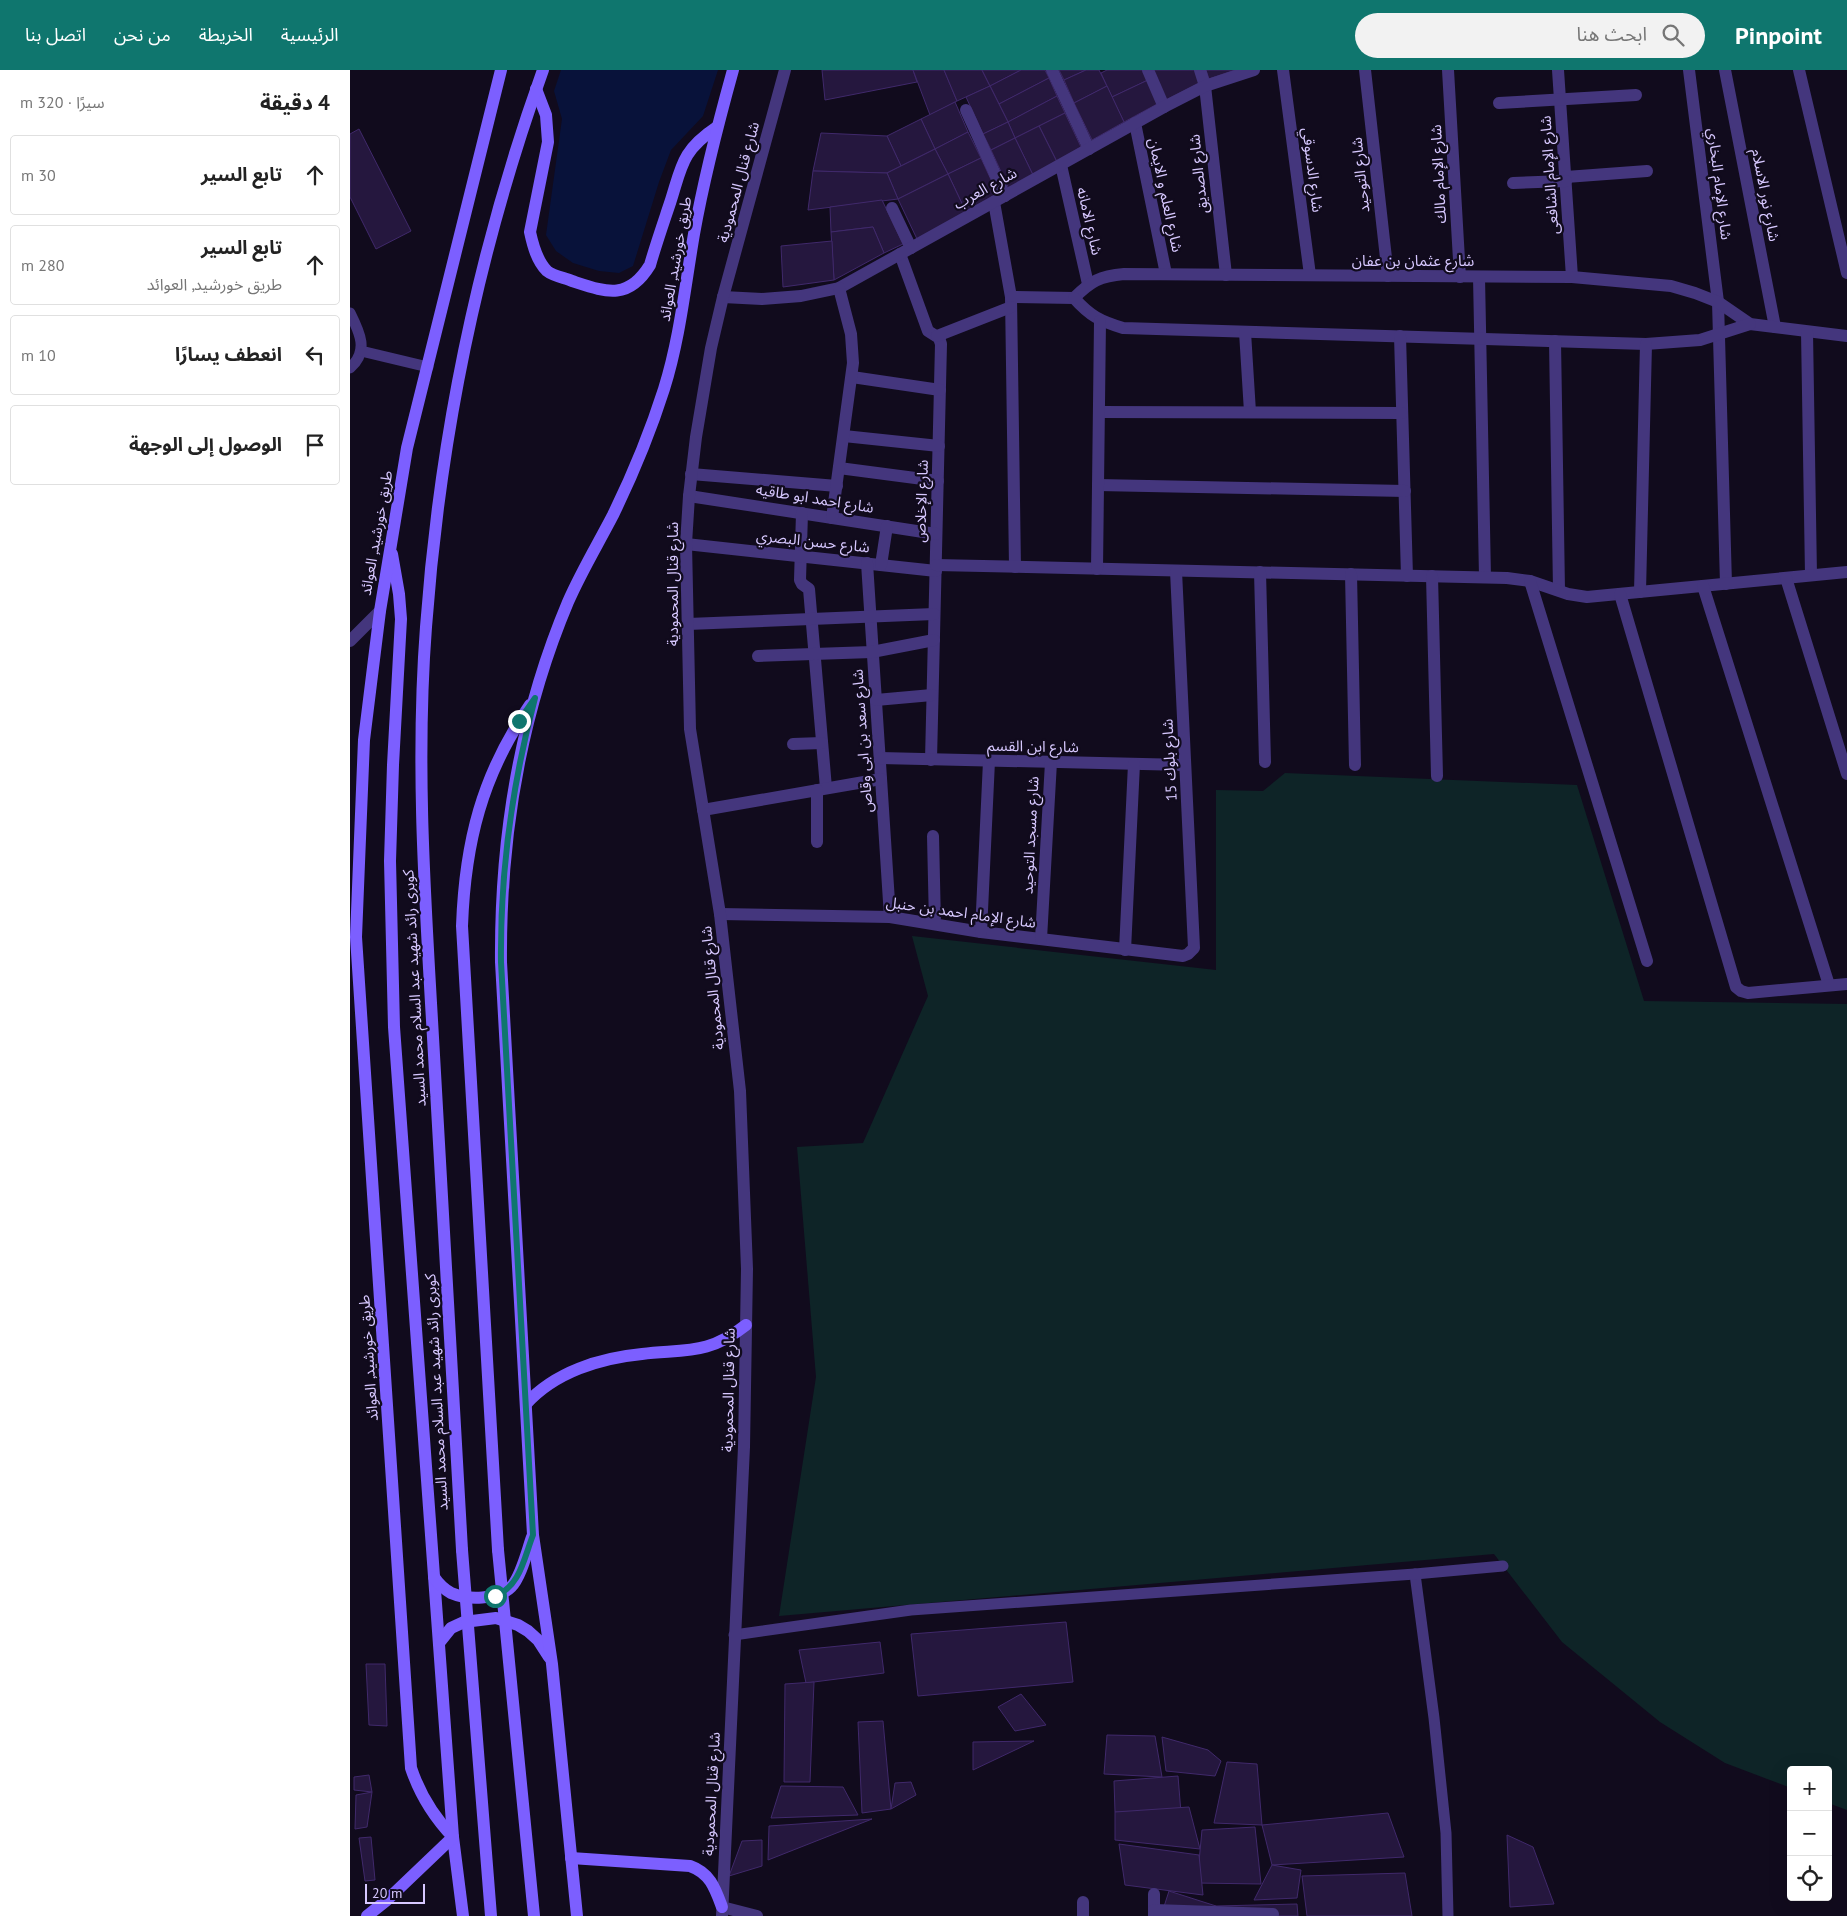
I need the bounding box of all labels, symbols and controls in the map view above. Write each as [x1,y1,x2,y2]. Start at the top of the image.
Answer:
search box [1355,13,1705,58]
text: Pinpoint [1735,20,1822,51]
icon: search [1659,21,1687,49]
text: ابحث هنا [1576,22,1647,46]
text: اتصل بنا [25,23,86,46]
text: من نحن [114,23,171,46]
text: الخريطة [199,23,253,46]
text: الرئيسية [281,23,339,46]
text: 4 دقيقة [260,89,330,116]
text: سيرًا · 320 m [20,92,105,112]
street label: شارع الإمام الشافعى [1535,114,1566,235]
street label: شارع قنال المحمودية [713,119,766,245]
street label: شارع الإمام مالك [1426,124,1453,224]
street label: شارع الدسوقي [1295,127,1328,214]
street label: شارع الإمام البخاري [1701,127,1736,242]
street label: شارع الصديق [1184,133,1215,215]
street label: شارع العلم و الايمان [1142,136,1187,255]
street label: شارع التوحيد [1347,136,1376,214]
street label: شارع نور الاسلام [1745,147,1784,244]
icon: ahead [301,161,329,189]
text: تابع السير [201,162,282,186]
street label: شارع العرب [950,163,1022,216]
text: 30 m [21,165,56,185]
street label: شارع الامانه [1070,185,1107,258]
street label: طريق خورشيد, العوائد [655,195,696,323]
text: تابع السير [201,235,282,259]
icon: ahead [301,251,329,279]
street label: شارع عثمان بن عفان [1352,251,1474,273]
text: 280 m [21,255,64,275]
text: طريق خورشيد, العوائد [147,274,282,294]
icon: left [301,341,329,369]
text: انعطف يسارًا [175,342,282,366]
text: 10 m [21,345,56,365]
icon: arrive [301,431,329,459]
text: الوصول إلى الوجهة [129,432,282,456]
street label: شارع الإخلاص [910,459,935,543]
street label: طريق خورشيد, العوائد [356,469,397,597]
street label: شارع احمد ابو طاقيه [754,479,876,520]
street label: شارع قنال المحمودية [663,522,685,646]
street label: شارع حسن البصري [755,526,871,559]
street label: شارع سعد بن ابى وقاص [847,668,879,813]
route end [508,710,531,733]
street label: شارع بلوك 15 [1157,718,1184,802]
street label: شارع ابن القسم [987,736,1079,759]
street label: شارع مسجد التوحيد [1017,775,1046,895]
street label: كوبرى رائد شهيد عبد السلام محمد السيد [398,868,432,1107]
street label: شارع الإمام احمد بن حنبل [884,892,1037,935]
street label: شارع قنال المحمودية [696,925,731,1051]
street label: كوبرى رائد شهيد عبد السلام محمد السيد [420,1272,454,1511]
street label: طريق خورشيد, العوائد [354,1294,383,1422]
street label: شارع قنال المحمودية [717,1327,742,1452]
route start [484,1585,507,1608]
street label: شارع قنال المحمودية [698,1731,727,1857]
map controls [1787,1766,1832,1901]
button: + [1787,1766,1832,1811]
button: − [1787,1811,1832,1856]
button: locate [1787,1856,1832,1901]
scale bar [365,1881,425,1904]
text: 20 m [372,1884,402,1902]

